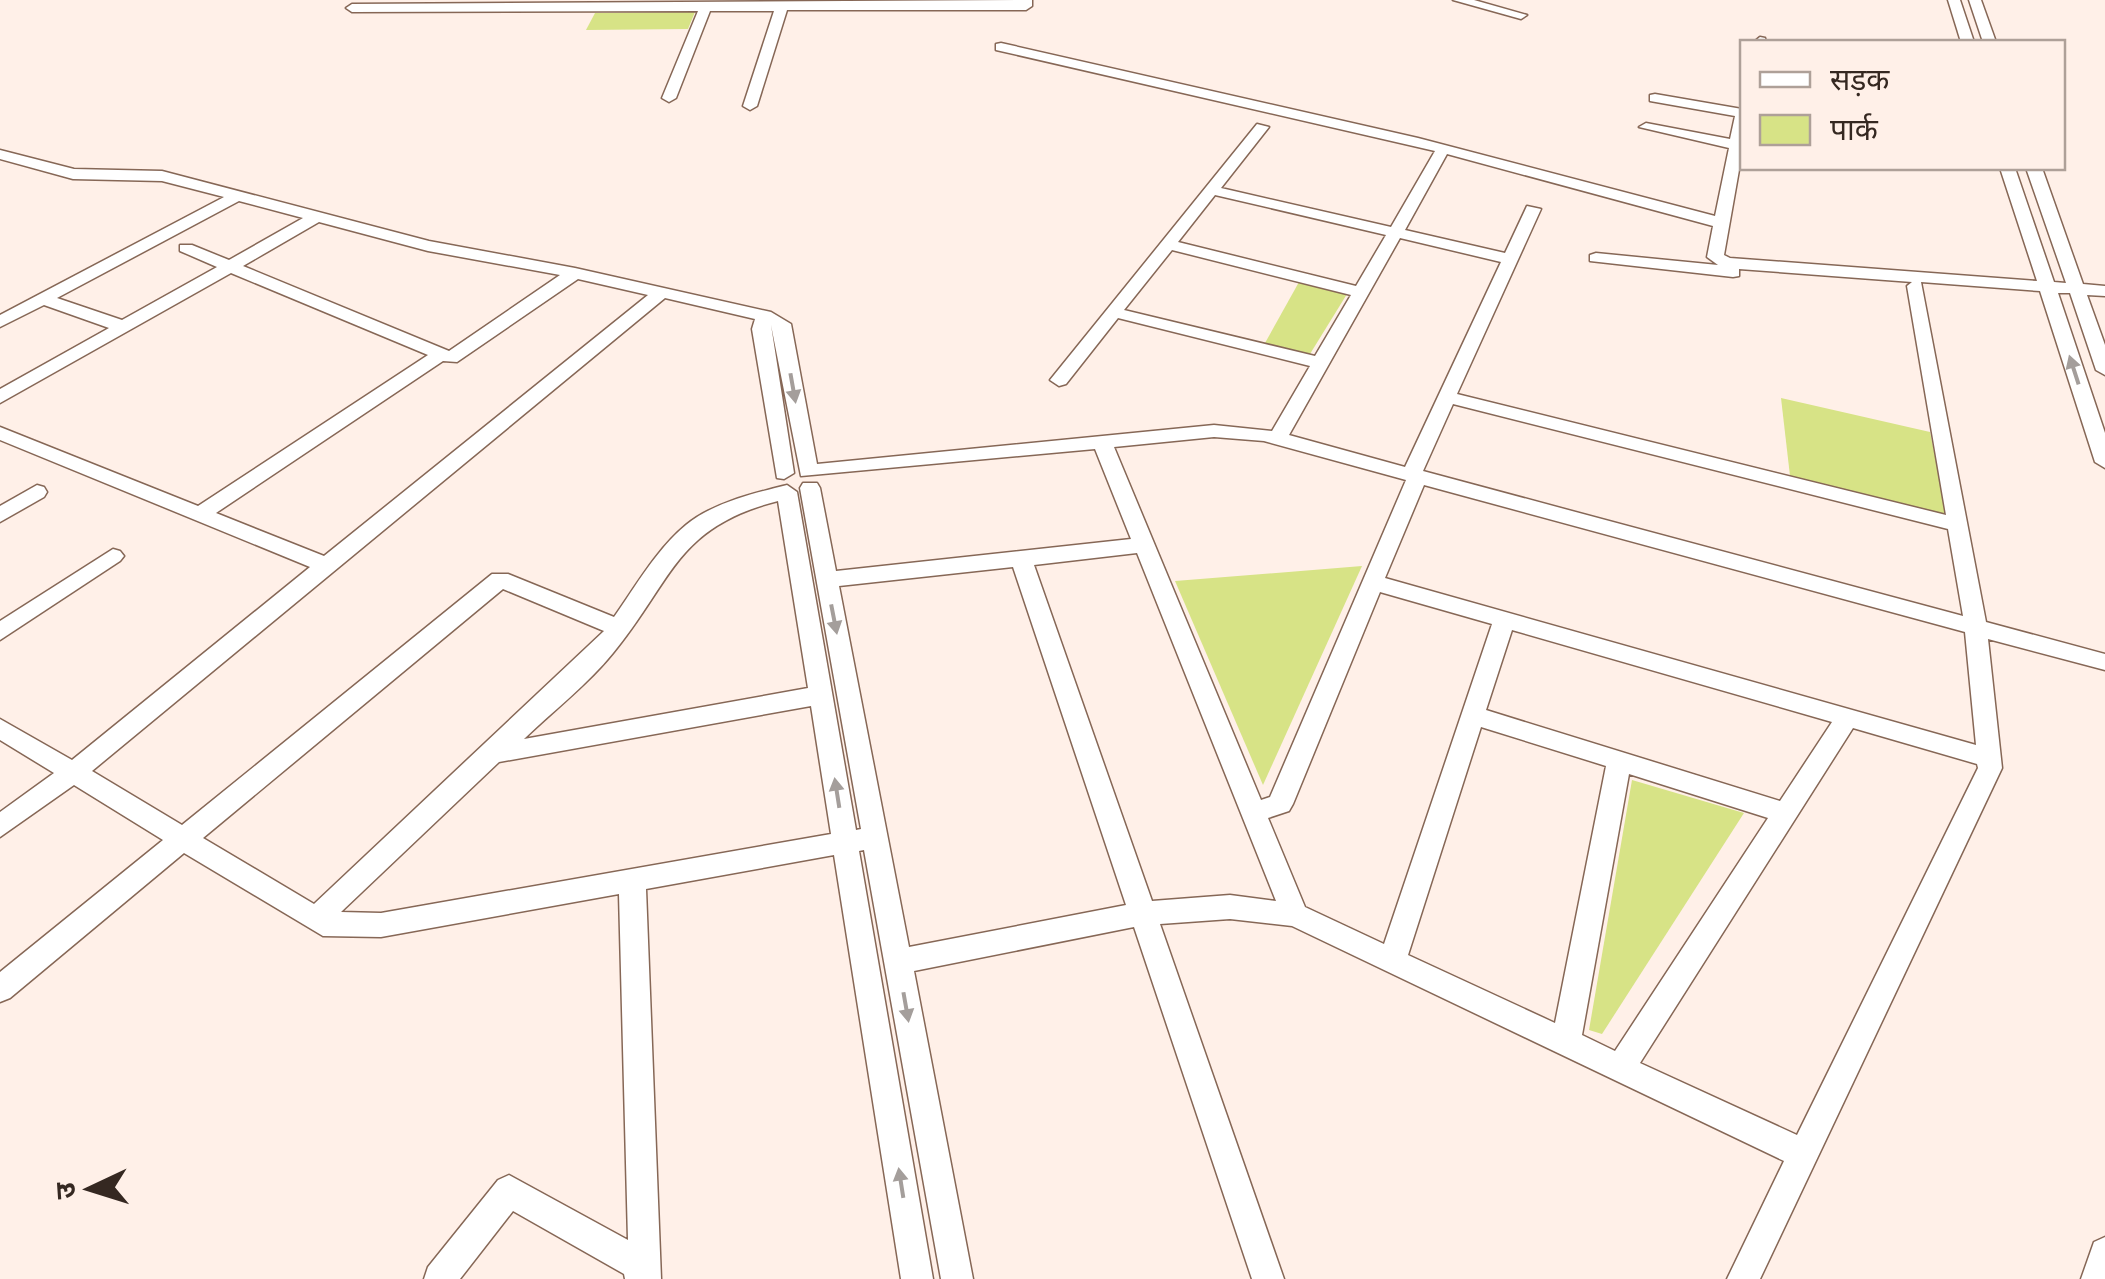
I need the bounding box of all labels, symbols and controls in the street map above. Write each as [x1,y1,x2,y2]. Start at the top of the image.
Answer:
legend [1740,40,2065,170]
text: सड़क [1830,62,1890,97]
text: पार्क [1830,112,1879,147]
one-way arrow [2066,354,2081,384]
one-way arrow [786,373,801,404]
one-way arrow [827,604,842,635]
one-way arrow [829,777,844,808]
one-way arrow [899,992,915,1023]
north arrow [40,1139,140,1239]
one-way arrow [893,1167,908,1198]
text: उ [48,1181,83,1200]

